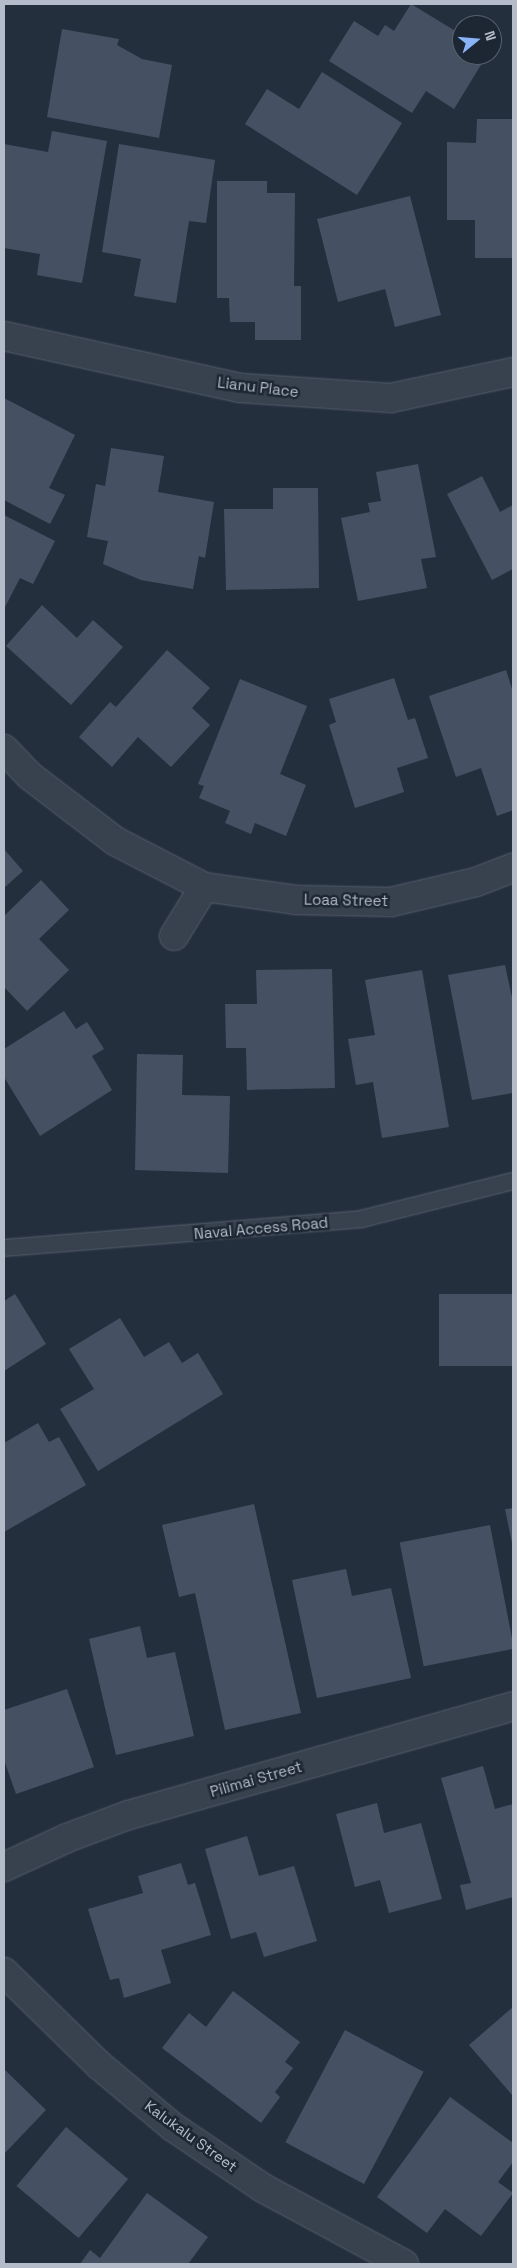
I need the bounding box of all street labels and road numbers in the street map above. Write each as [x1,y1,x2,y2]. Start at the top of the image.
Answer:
street label: Lianu Place [216,373,300,401]
street label: Loaa Street [304,890,388,910]
street label: Naval Access Road [193,1213,329,1243]
street label: Pilimai Street [208,1757,304,1801]
street label: Kalukalu Street [141,2096,241,2176]

